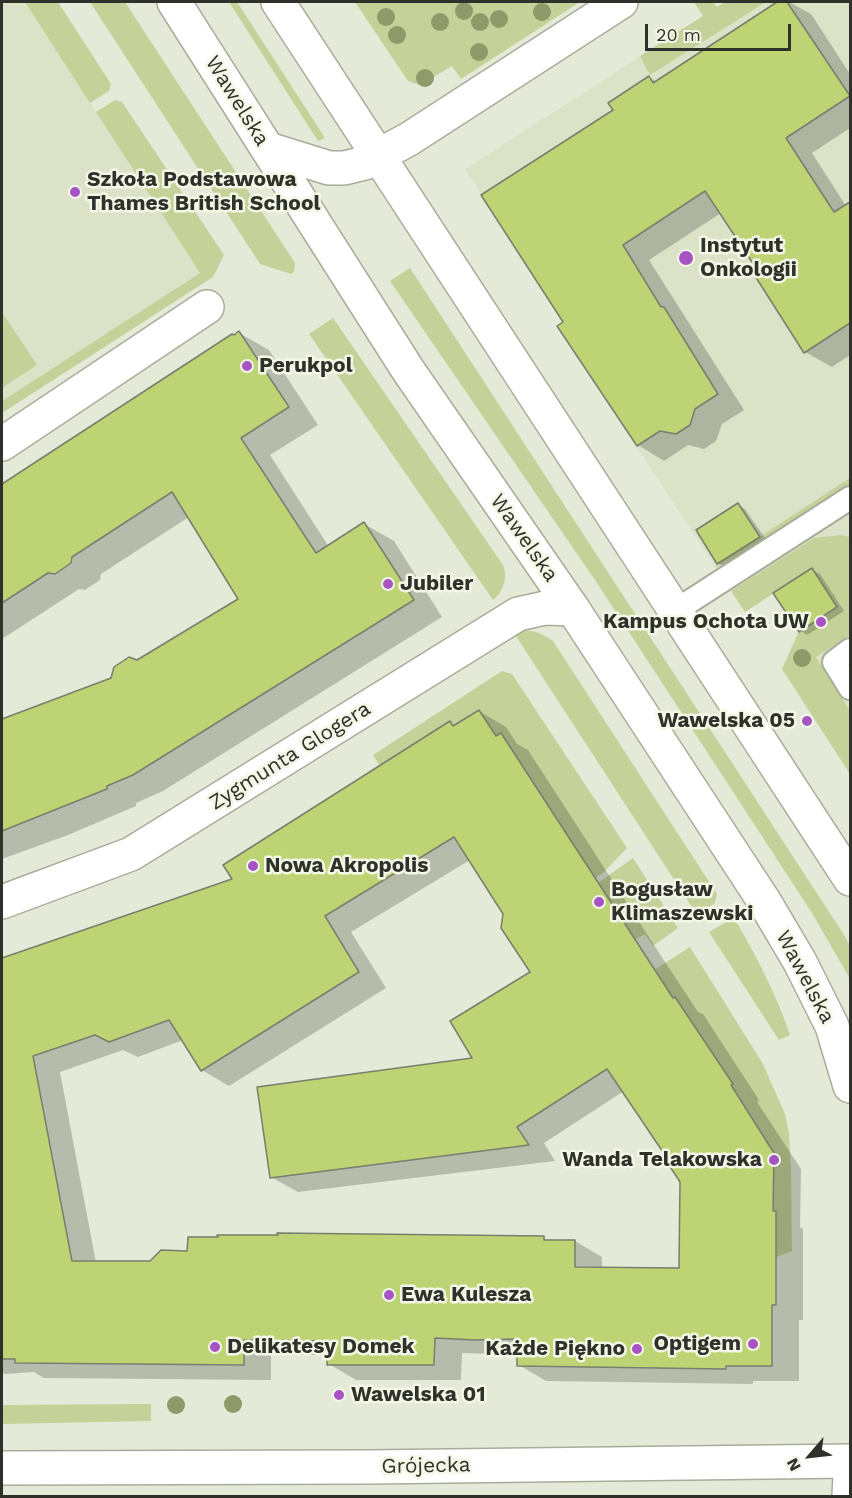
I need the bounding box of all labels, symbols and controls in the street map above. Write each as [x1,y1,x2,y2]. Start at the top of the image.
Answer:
scale bar [648,12,794,50]
text: 20 m [656,24,701,45]
street label: Wawelska [199,51,275,151]
place label: Szkoła Podstawowa Thames British School [87,167,320,217]
marker: Szkoła Podstawowa Thames British School [68,185,82,199]
place label: Instytut Onkologii [700,233,797,283]
marker: Instytut Onkologii [677,249,695,267]
place label: Perukpol [259,353,353,379]
marker: Perukpol [240,359,254,373]
street label: Wawelska [485,489,563,587]
place label: Jubiler [400,571,473,597]
marker: Jubiler [381,577,395,591]
place label: Kampus Ochota UW [603,609,809,635]
marker: Kampus Ochota UW [814,615,828,629]
street label: Zygmunta Glogera [205,696,375,816]
place label: Wawelska 05 [657,708,795,734]
marker: Wawelska 05 [800,714,814,728]
place label: Nowa Akropolis [265,853,428,879]
marker: Nowa Akropolis [246,859,260,873]
place label: Bogusław Klimaszewski [611,877,753,927]
marker: Bogusław Klimaszewski [592,895,606,909]
street label: Wawelska [770,926,840,1028]
place label: Wanda Telakowska [562,1147,762,1173]
marker: Wanda Telakowska [767,1153,781,1167]
place label: Ewa Kulesza [401,1282,532,1308]
marker: Ewa Kulesza [382,1288,396,1302]
place label: Optigem [654,1331,741,1357]
place label: Delikatesy Domek [227,1334,415,1360]
place label: Każde Piękno [485,1336,625,1362]
marker: Optigem [746,1337,760,1351]
marker: Delikatesy Domek [208,1340,222,1354]
marker: Każde Piękno [630,1342,644,1356]
place label: Wawelska 01 [351,1382,485,1408]
marker: Wawelska 01 [332,1388,346,1402]
north arrow [780,1426,840,1486]
street label: Grójecka [381,1453,471,1479]
text: N [782,1455,805,1474]

